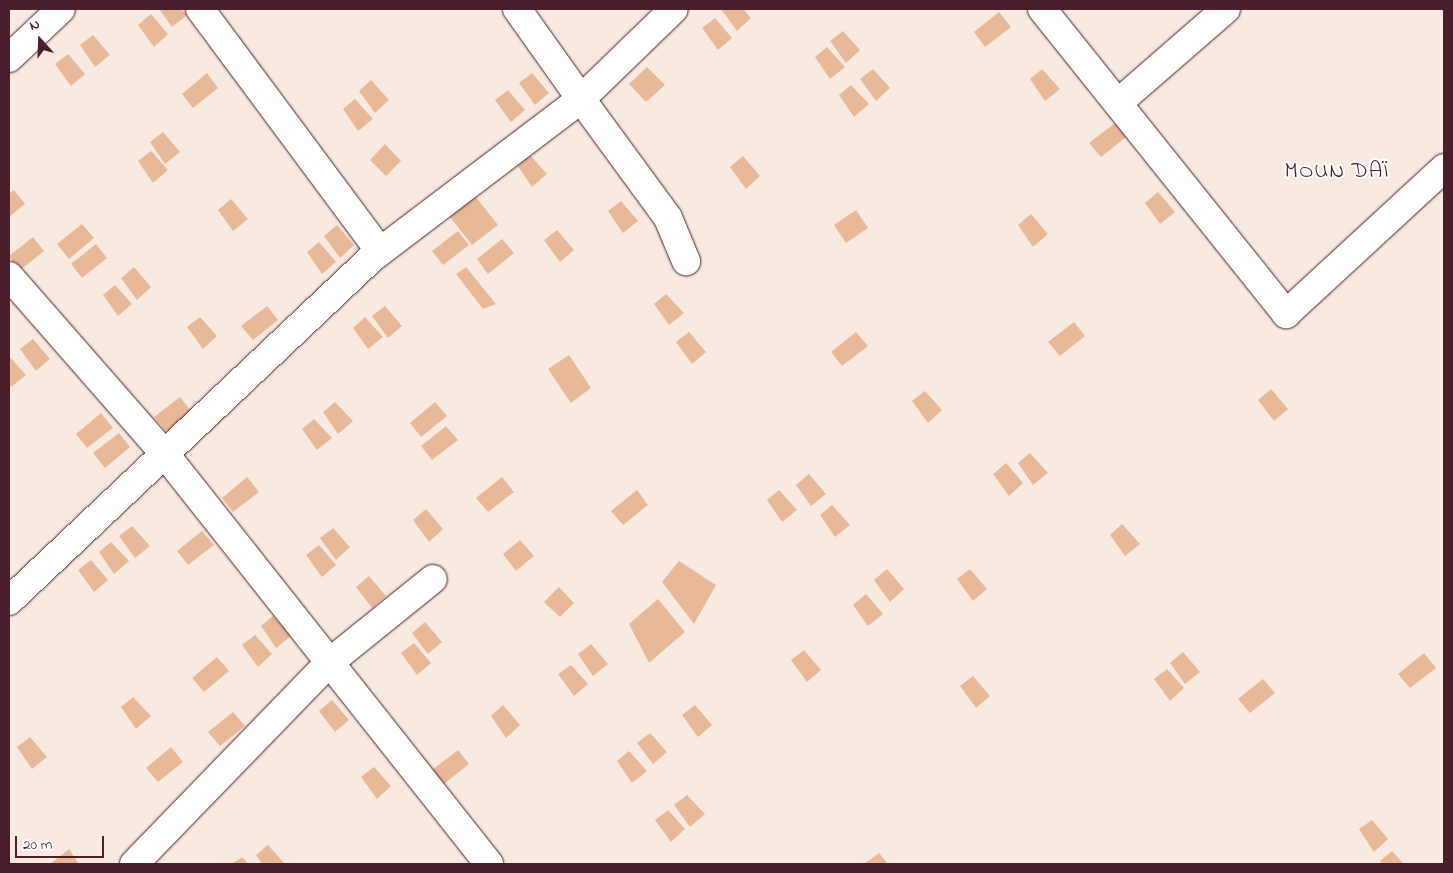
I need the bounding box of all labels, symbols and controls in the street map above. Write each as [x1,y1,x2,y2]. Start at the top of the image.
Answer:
text: N [27,14,43,37]
north arrow [15,15,65,65]
district label: MOUN DAÏ [1284,160,1390,186]
scale bar [18,826,106,858]
text: 20 m [23,834,52,856]

